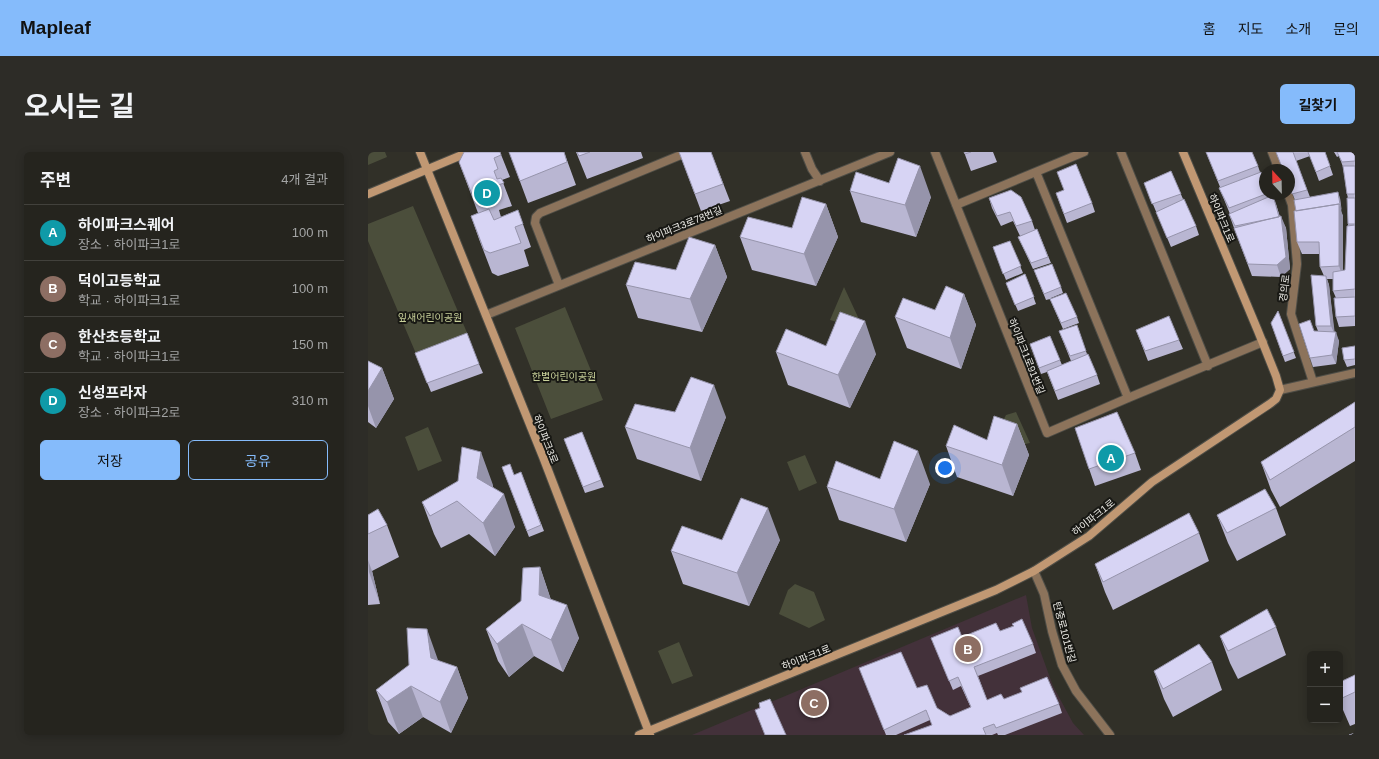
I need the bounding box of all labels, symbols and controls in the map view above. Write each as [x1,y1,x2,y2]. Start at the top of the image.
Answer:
text: Mapleaf [20,17,91,38]
text: 홈 [1203,21,1216,37]
text: 지도 [1238,21,1263,37]
text: 소개 [1285,21,1311,37]
text: 문의 [1333,21,1359,37]
button: 길찾기 [1280,84,1355,124]
text: 오시는 길 [24,91,135,122]
north arrow [1259,164,1295,200]
text: 주변 [40,171,71,190]
text: 4개 결과 [281,172,328,187]
pin: D [474,178,500,208]
street label: 하이파크1로 [1206,192,1237,244]
street label: 하이파크3로78번길 [645,204,724,245]
text: 하이파크스퀘어 [78,216,175,233]
text: A [48,225,58,240]
text: 100 m [292,225,328,240]
text: 장소 · 하이파크1로 [78,237,181,252]
text: 덕이고등학교 [78,272,161,289]
street label: 경의로 [1277,274,1292,302]
text: B [48,281,58,296]
text: 100 m [292,281,328,296]
text: 학교 · 하이파크1로 [78,293,181,308]
park label: 잎새어린이공원 [398,312,462,323]
street label: 하이파크1로91번길 [1006,317,1047,396]
text: 한산초등학교 [78,328,161,345]
text: C [48,337,58,352]
text: 150 m [292,337,328,352]
text: 학교 · 하이파크1로 [78,349,181,364]
park label: 한별어린이공원 [532,371,596,382]
text: 신성프라자 [78,384,147,401]
text: D [48,393,58,408]
text: 310 m [292,393,328,408]
text: 장소 · 하이파크2로 [78,405,181,420]
street label: 하이파크3로 [531,413,560,465]
button: 저장 [40,440,180,480]
button: 공유 [188,440,328,480]
pin: A [1098,443,1124,473]
your location [935,458,955,478]
street label: 하이파크1로 [1070,497,1117,538]
street label: 탄중로101번길 [1051,600,1078,664]
pin: B [955,634,981,664]
street label: 하이파크1로 [780,643,832,672]
map controls [1307,651,1343,723]
button: + [1307,651,1343,687]
button: − [1307,687,1343,723]
pin: C [801,688,827,718]

